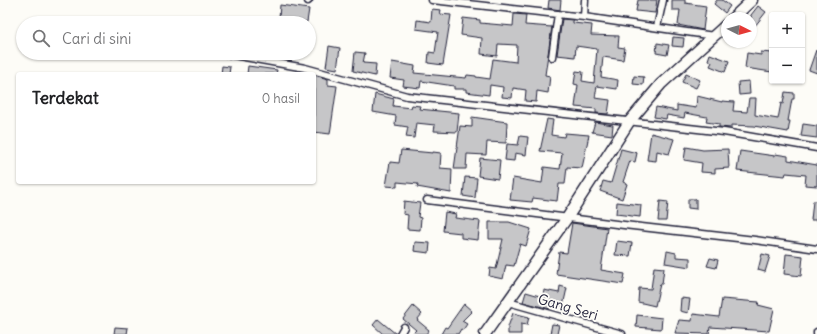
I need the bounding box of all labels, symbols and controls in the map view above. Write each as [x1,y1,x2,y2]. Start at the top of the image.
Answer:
north arrow [721,12,757,48]
map controls [769,12,805,84]
button: + [769,12,805,48]
search box [16,16,316,60]
icon: search [30,27,52,49]
text: Cari di sini [62,29,131,48]
button: − [769,48,805,84]
text: Terdekat [32,87,99,109]
text: 0 hasil [262,90,300,107]
street label: Gang Seri [536,290,600,324]

